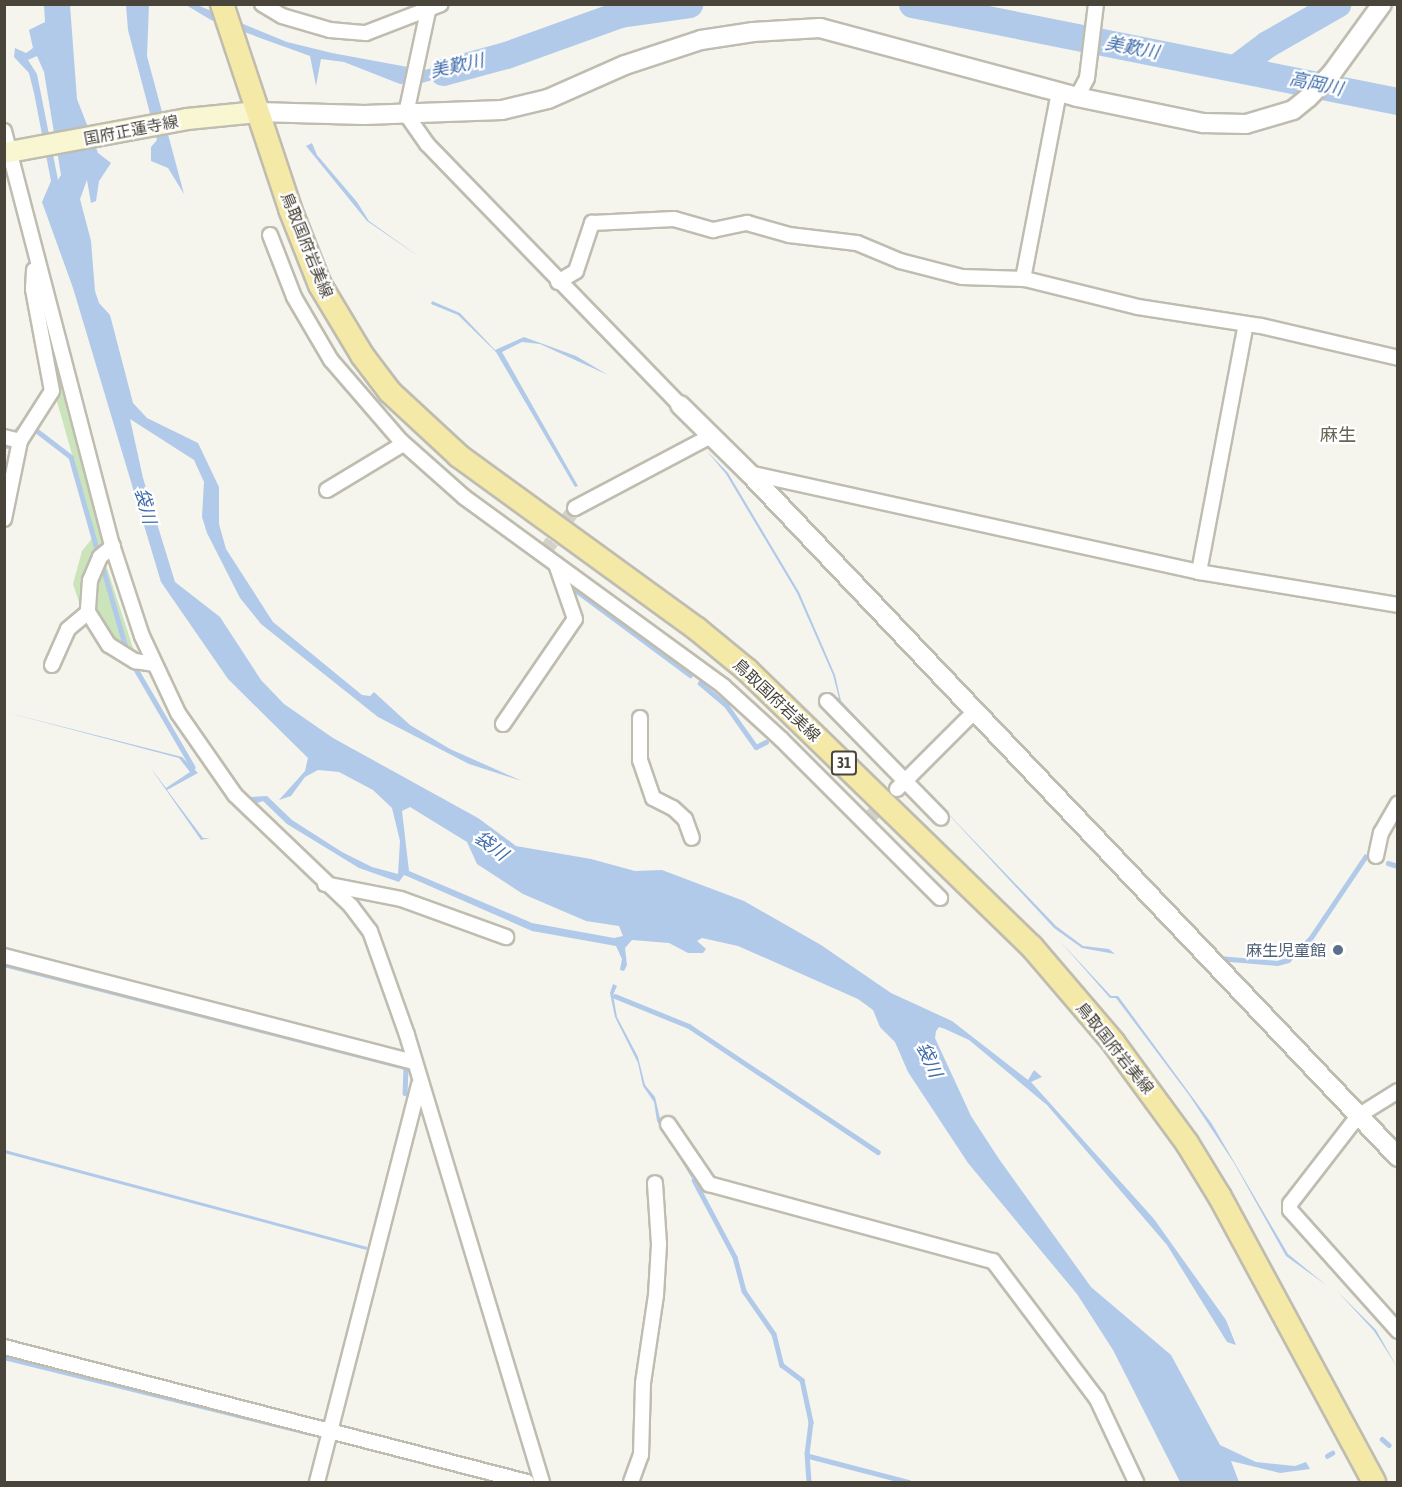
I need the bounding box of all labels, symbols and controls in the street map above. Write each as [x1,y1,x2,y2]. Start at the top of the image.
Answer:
water label: 美歎川 [1103,32,1161,64]
water label: 美歎川 [428,50,486,82]
water label: 高岡川 [1287,68,1345,100]
street label: 国府正蓮寺線 [82,111,180,149]
street label: 鳥取国府岩美線 [277,189,337,301]
district label: 麻生 [1320,424,1356,446]
water label: 袋川 [130,486,160,526]
street label: 鳥取国府岩美線 [729,655,825,745]
road number: 31 [830,751,858,775]
water label: 袋川 [470,827,512,865]
place label: 麻生児童館 [1246,940,1326,960]
marker: 麻生児童館 [1331,943,1345,957]
street label: 鳥取国府岩美線 [1072,998,1158,1098]
water label: 袋川 [912,1039,946,1081]

